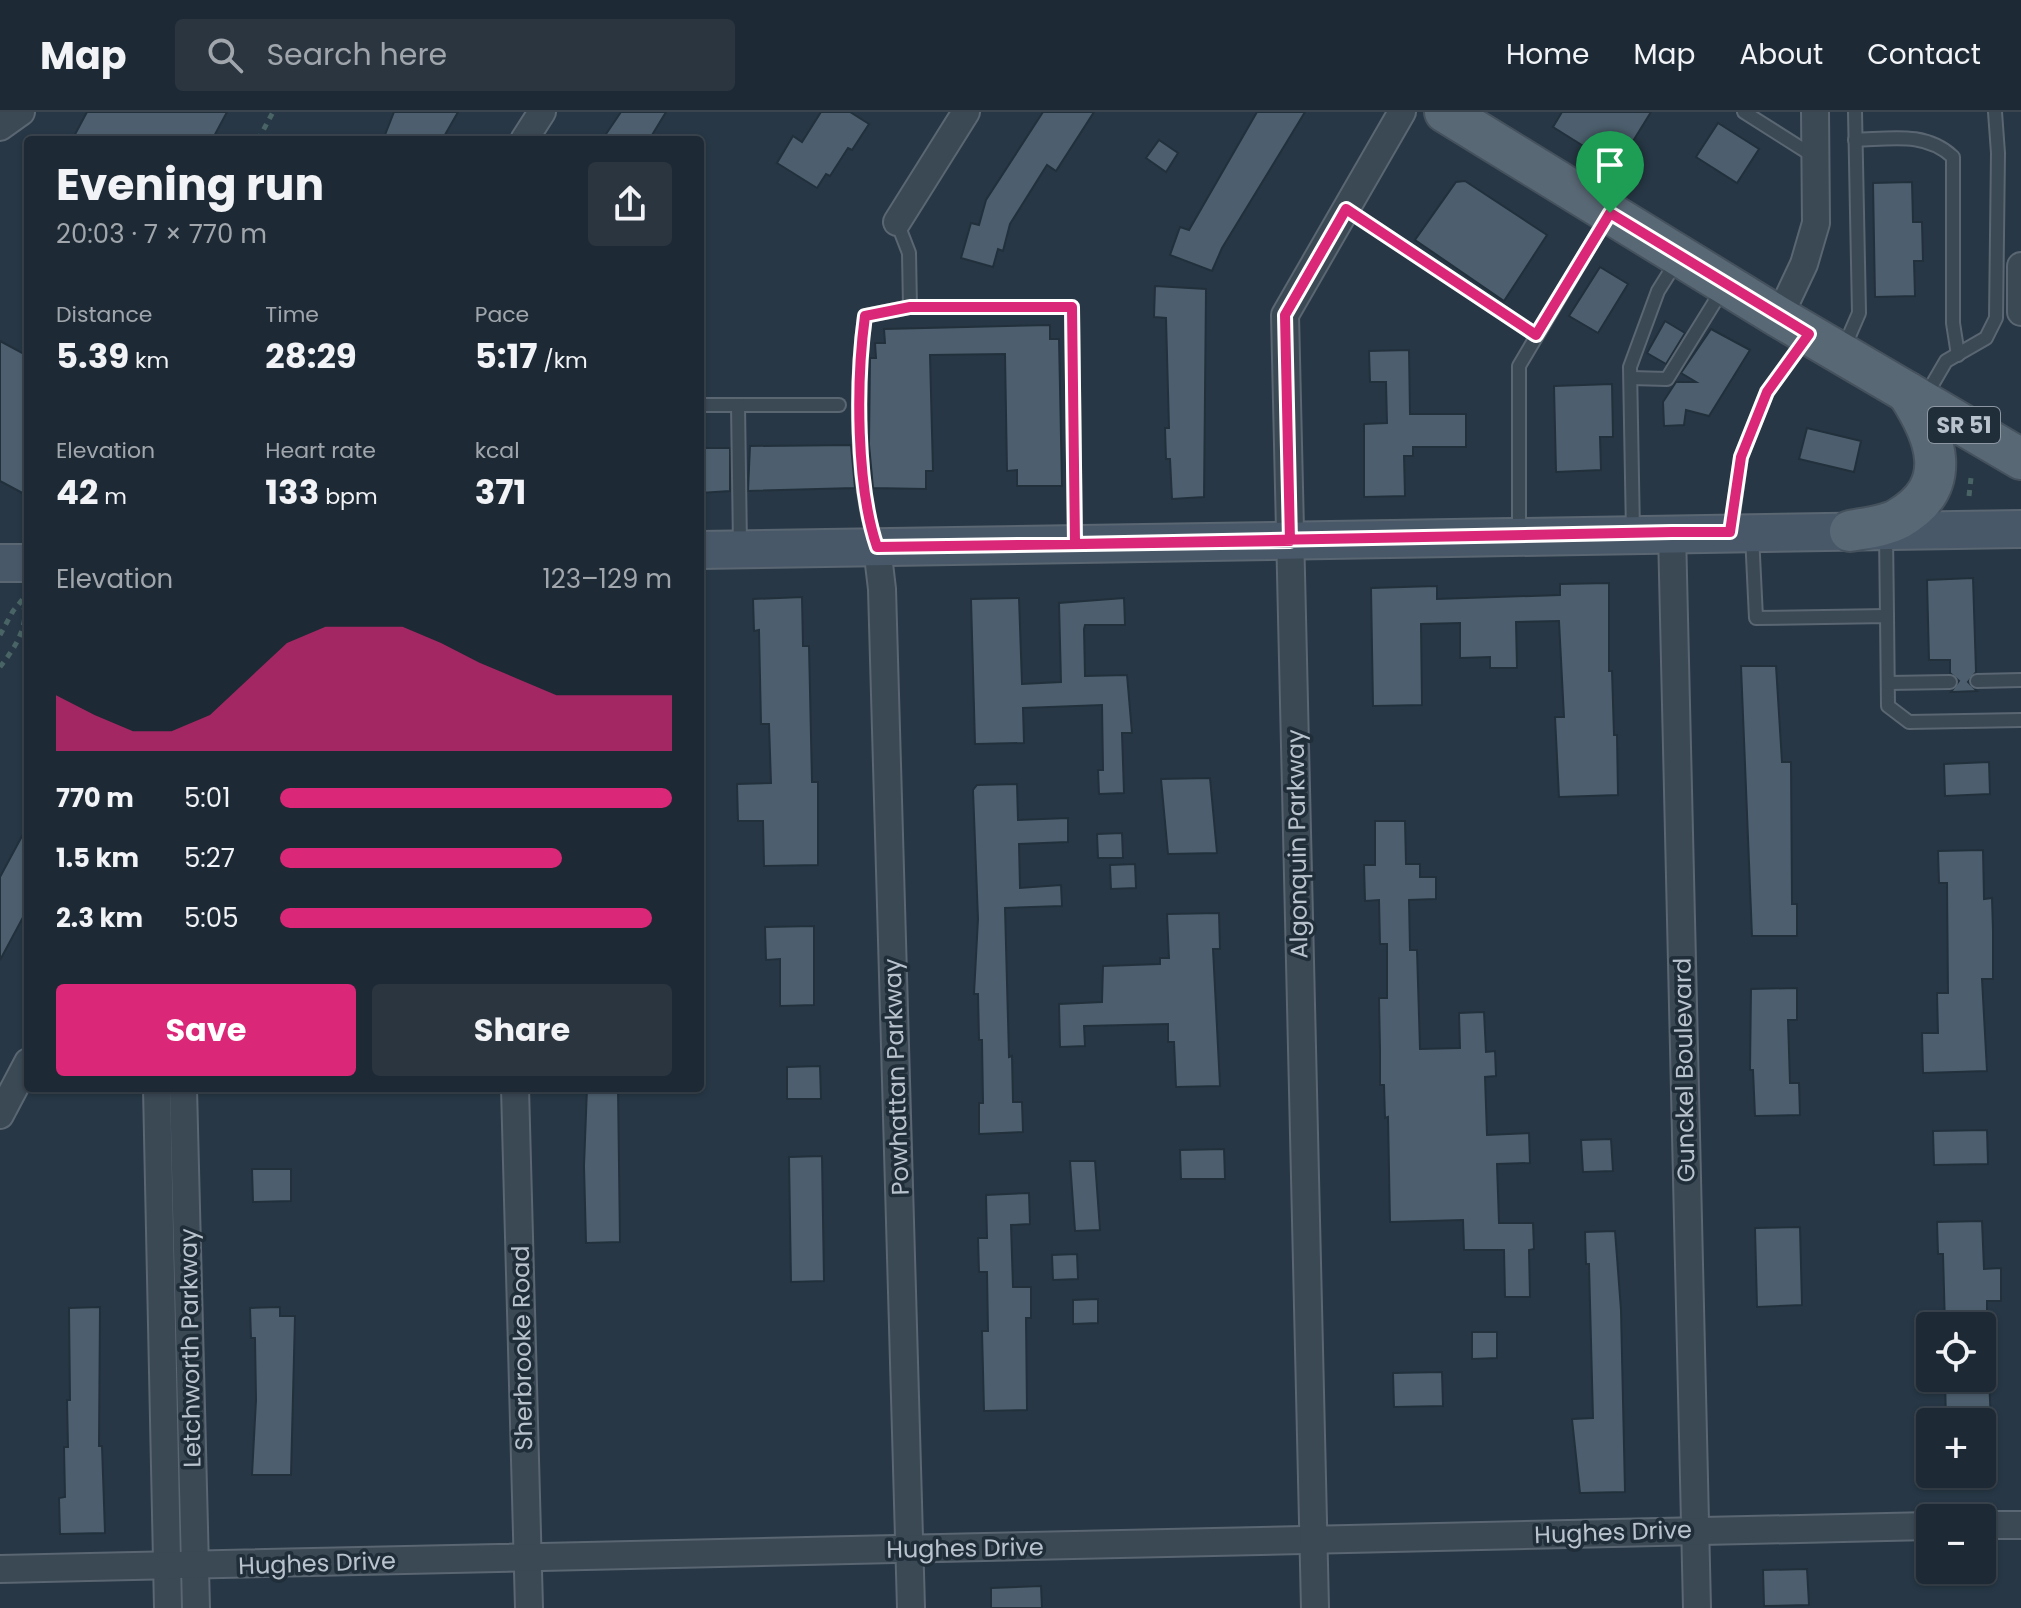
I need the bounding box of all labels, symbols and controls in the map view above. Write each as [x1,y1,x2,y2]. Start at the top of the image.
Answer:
search box [175,19,735,91]
text: Map [40,29,127,82]
icon: search [203,33,247,77]
text: Search here [267,33,447,76]
text: Home [1506,35,1589,74]
text: Map [1633,35,1695,74]
text: About [1739,35,1823,74]
text: Contact [1867,35,1981,74]
pin [1576,131,1644,213]
icon: arrive [1588,143,1632,187]
text: Evening run [56,154,324,215]
button: share [588,162,672,246]
text: 20:03 · 7 × 770 m [56,216,267,252]
text: Distance [56,299,152,330]
text: Time [265,299,319,330]
text: Pace [475,299,529,330]
text: 5.39 [56,332,129,380]
text: 28:29 [265,332,357,380]
text: 5:17 [475,332,537,380]
text: km [129,345,169,376]
text: /km [537,345,588,376]
road number: SR 51 [1928,407,2000,443]
text: Elevation [56,435,155,466]
text: Heart rate [265,435,376,466]
text: kcal [475,435,520,466]
text: 42 [56,468,98,516]
text: 133 [265,468,319,516]
text: 371 [475,468,526,516]
text: m [98,481,127,512]
text: bpm [319,481,378,512]
text: Elevation [56,561,173,597]
text: 123–129 m [542,561,672,597]
street label: Algonquin Parkway [1278,729,1315,959]
text: 770 m [56,780,134,816]
text: 5:01 [184,780,231,816]
text: 1.5 km [56,840,139,876]
text: 5:27 [184,840,235,876]
text: 2.3 km [56,900,143,936]
text: 5:05 [184,900,239,936]
street label: Gunckel Boulevard [1666,957,1702,1183]
street label: Powhattan Parkway [875,958,917,1196]
button: Save [56,984,356,1076]
button: Share [372,984,672,1076]
street label: Letchworth Parkway [171,1228,209,1468]
street label: Sherbrooke Road [504,1245,540,1451]
map controls [1916,1312,1996,1584]
button: locate [1916,1312,1996,1392]
button: + [1916,1408,1996,1488]
button: − [1916,1504,1996,1584]
street label: Hughes Drive [1534,1513,1692,1551]
street label: Hughes Drive [886,1530,1044,1566]
street label: Hughes Drive [238,1544,396,1582]

